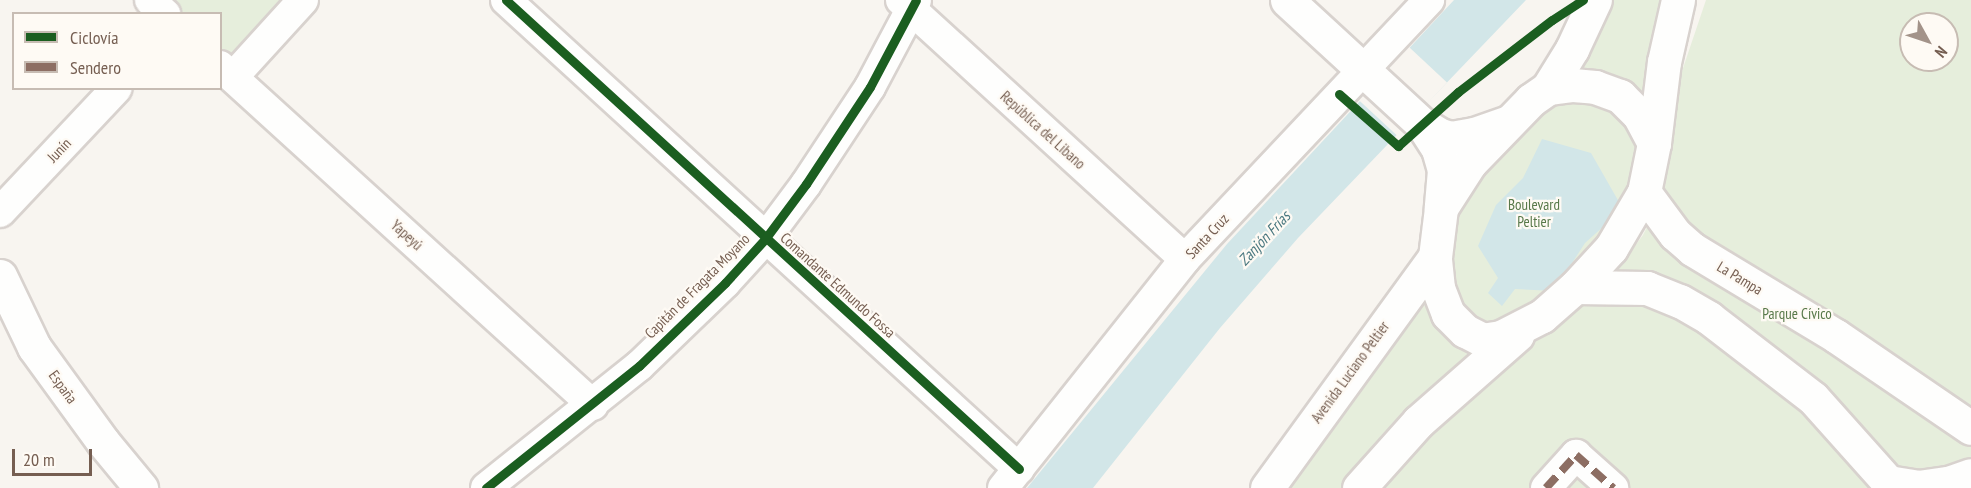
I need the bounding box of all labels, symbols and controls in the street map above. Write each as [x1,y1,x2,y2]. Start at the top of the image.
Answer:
legend [12,12,222,90]
north arrow [1899,12,1959,72]
text: Ciclovía [70,26,118,49]
text: N [1931,43,1952,62]
text: Sendero [70,56,121,79]
street label: República del Libano [997,87,1089,173]
street label: Junín [43,134,75,166]
park label: Boulevard Peltier [1508,195,1560,230]
water label: Zanjón Frías [1234,207,1294,269]
street label: Santa Cruz [1182,210,1232,262]
street label: Yapeyú [387,216,427,254]
street label: Comandante Edmundo Fossa [777,229,899,341]
street label: Capitán de Fragata Moyano [641,230,753,342]
street label: La Pampa [1714,257,1766,299]
park label: Parque Cívico [1762,305,1832,323]
street label: Avenida Luciano Peltier [1307,318,1393,426]
street label: España [45,367,81,407]
scale bar [15,437,94,475]
text: 20 m [23,448,55,471]

